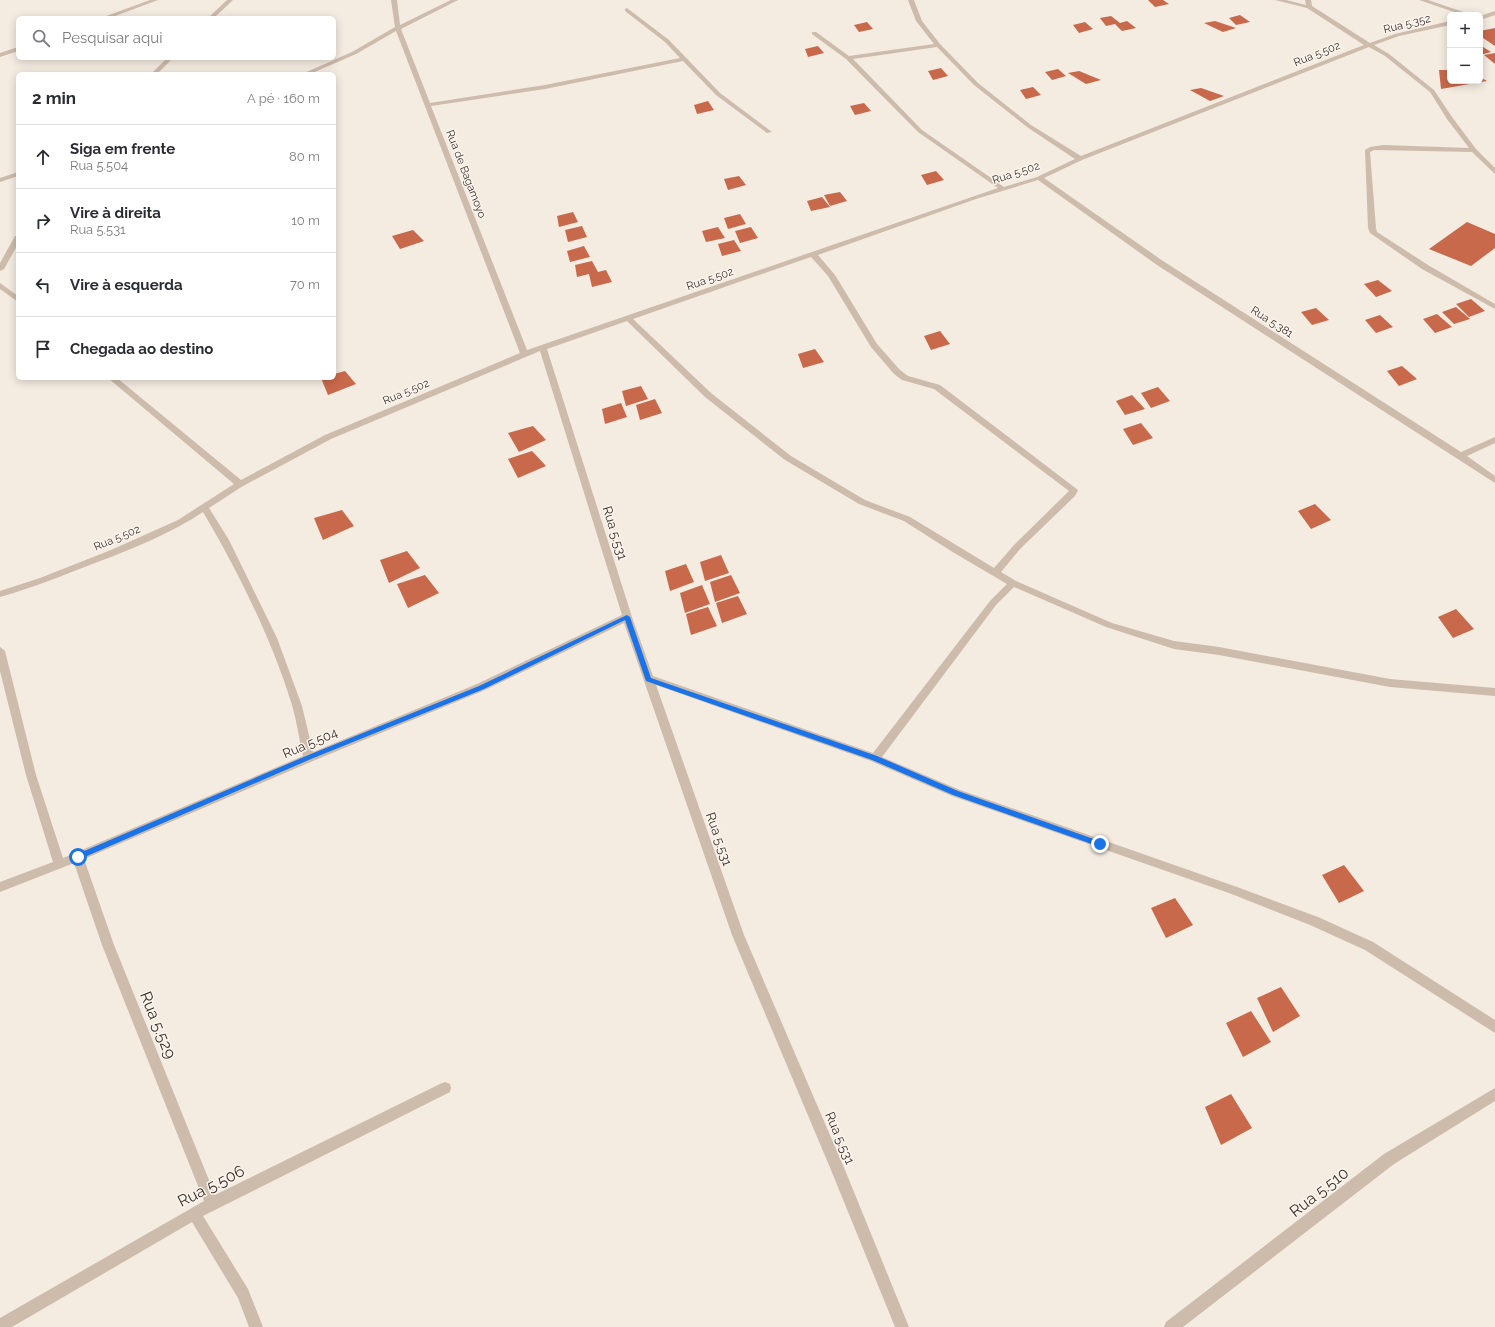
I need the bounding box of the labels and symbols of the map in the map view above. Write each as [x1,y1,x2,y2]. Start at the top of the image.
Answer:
street label: Rua 5.352 [1382,12,1432,36]
street label: Rua 5.502 [1292,39,1342,69]
street label: Rua de Bagamoyo [443,128,489,220]
street label: Rua 5.502 [991,159,1042,187]
street label: Rua 5.502 [685,265,736,293]
street label: Rua 5.381 [1248,304,1296,341]
street label: Rua 5.502 [381,376,431,408]
street label: Rua 5.531 [600,504,630,562]
street label: Rua 5.502 [92,522,142,554]
street label: Rua 5.504 [280,725,340,761]
street label: Rua 5.531 [703,810,735,868]
route end [1091,835,1109,853]
route start [69,848,87,866]
street label: Rua 5.529 [136,989,180,1061]
street label: Rua 5.531 [822,1109,858,1167]
street label: Rua 5.506 [174,1161,248,1211]
street label: Rua 5.510 [1286,1163,1352,1221]

